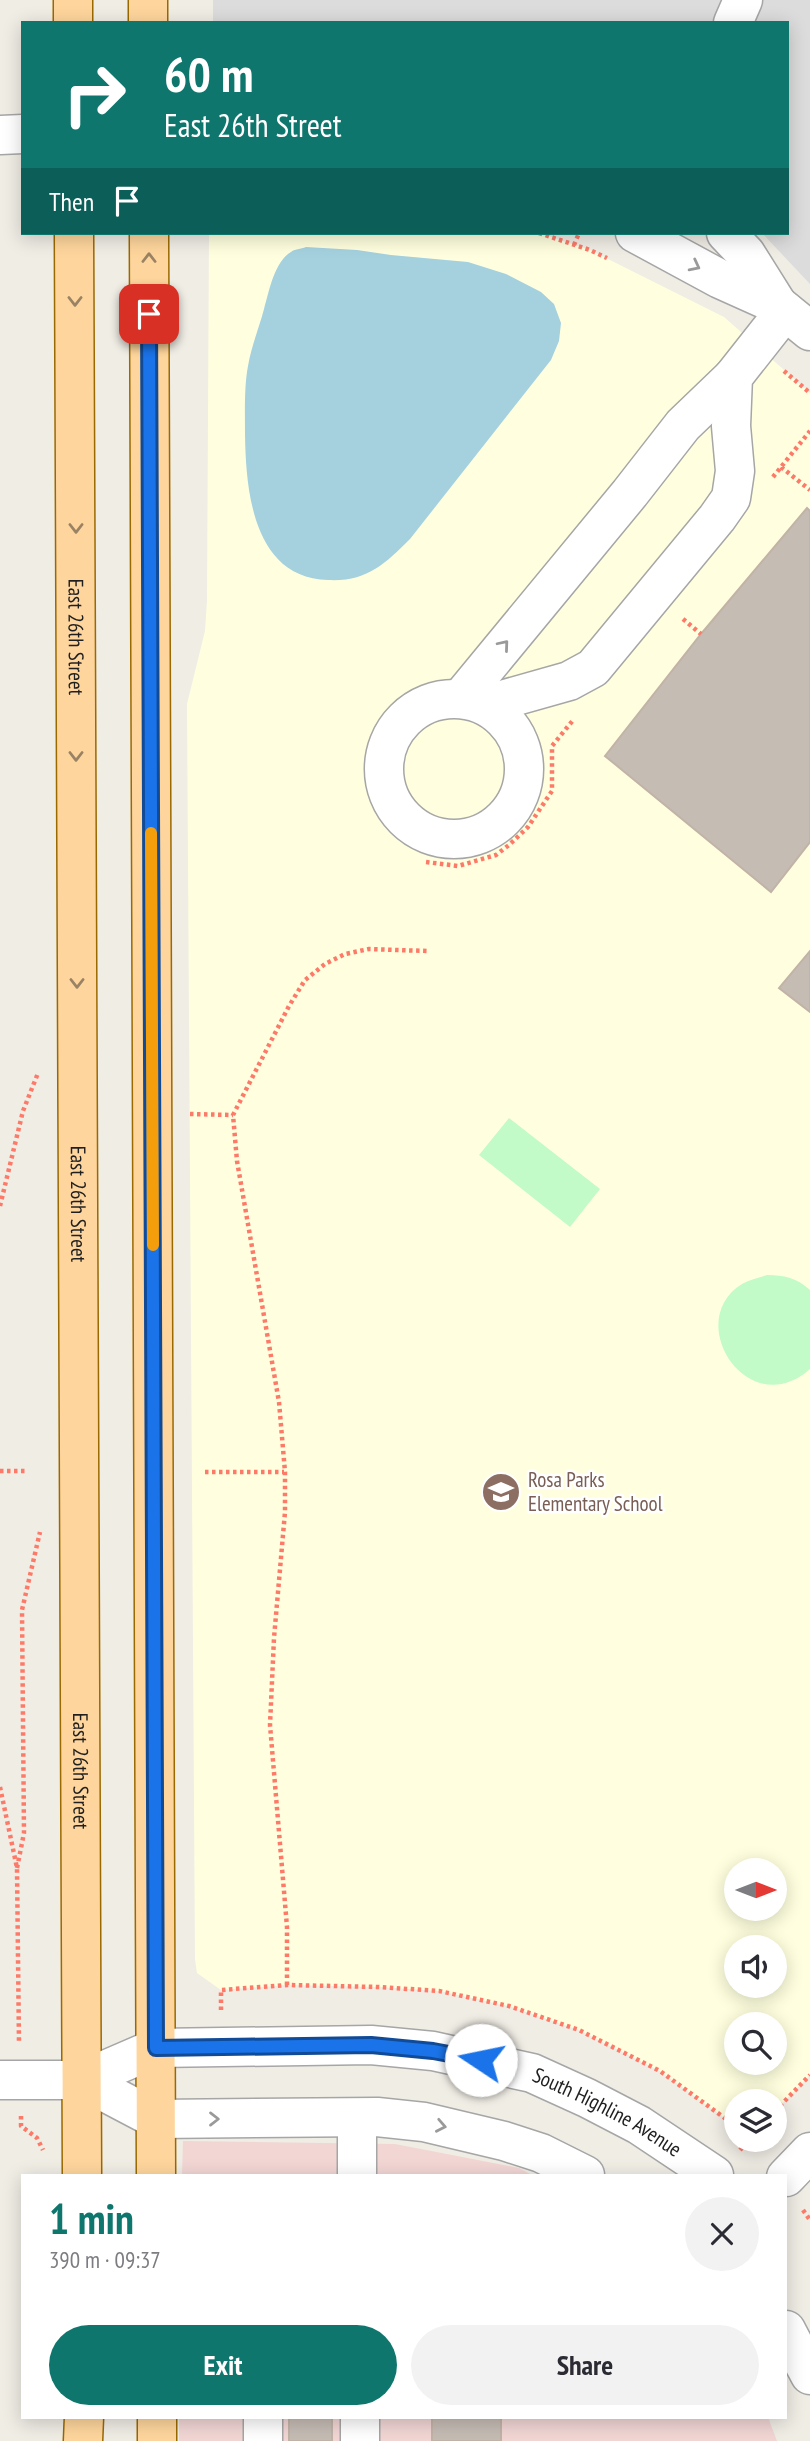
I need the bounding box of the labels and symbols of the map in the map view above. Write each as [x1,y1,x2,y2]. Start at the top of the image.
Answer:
one-way arrow [141,253,157,263]
one-way arrow [687,258,700,272]
pin [119,284,179,344]
one-way arrow [67,296,83,307]
one-way arrow [68,524,84,534]
street label: East 26th Street [62,579,90,696]
one-way arrow [496,641,508,654]
one-way arrow [68,751,84,762]
one-way arrow [69,979,85,989]
street label: East 26th Street [65,1146,92,1263]
place label: Rosa Parks Elementary School [528,1466,663,1517]
school or university icon: Rosa Parks Elementary School [480,1471,522,1513]
street label: East 26th Street [67,1713,95,1830]
north arrow [724,1858,788,1922]
position arrow [444,2023,518,2097]
street label: South Highline Avenue [528,2061,687,2163]
one-way arrow [209,2111,220,2127]
one-way arrow [435,2117,447,2132]

